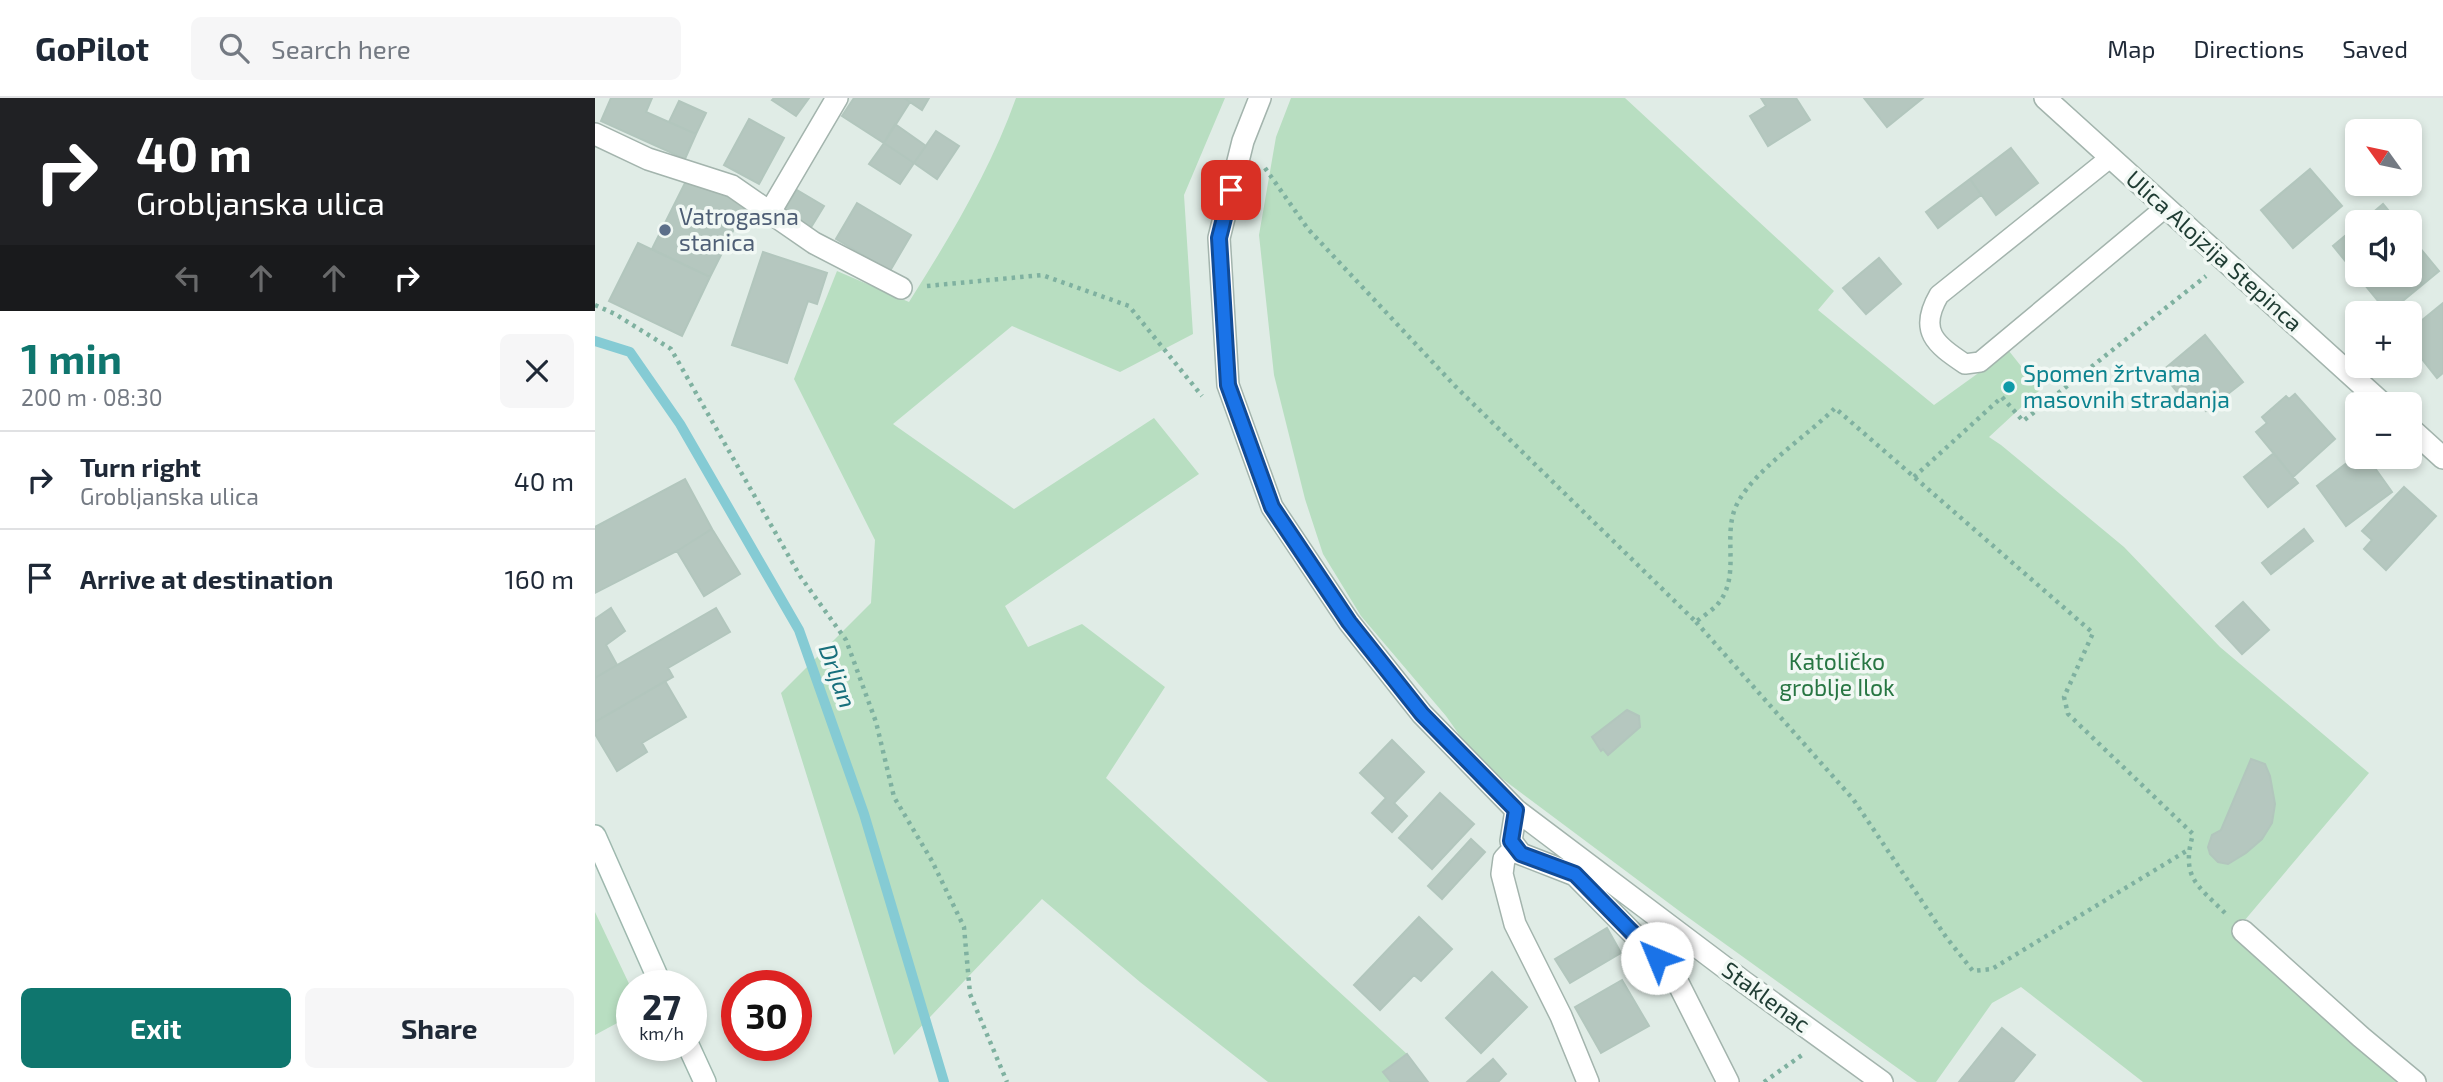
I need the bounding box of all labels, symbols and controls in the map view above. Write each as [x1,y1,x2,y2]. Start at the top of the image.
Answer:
search box [191,17,681,80]
text: GoPilot [35,28,149,68]
icon: search [215,29,253,67]
text: Search here [271,33,411,64]
text: Map [2107,34,2155,63]
text: Directions [2193,34,2304,63]
text: Saved [2342,34,2408,63]
north arrow [2345,119,2422,196]
map controls [2345,119,2422,469]
text: 40 m [136,123,252,182]
icon: right [21,126,112,217]
pin [1201,160,1261,220]
street label: Ulica Alojzija Stepinca [2121,164,2309,337]
icon: arrive [1212,171,1250,209]
text: Grobljanska ulica [136,183,385,221]
place label: Vatrogasna stanica [679,202,799,256]
button: sound [2345,210,2422,287]
marker: Vatrogasna stanica [657,222,673,238]
icon: left [169,259,207,297]
icon: ahead [242,259,280,297]
icon: ahead [315,259,353,297]
icon: right [388,259,426,297]
button: + [2345,301,2422,378]
text: 1 min [21,332,122,382]
button: close [500,334,574,408]
place label: Spomen žrtvama masovnih stradanja [2023,359,2230,413]
marker: Spomen žrtvama masovnih stradanja [2001,379,2017,395]
text: 200 m · 08:30 [21,383,163,411]
button: − [2345,392,2422,469]
text: Turn right [80,451,201,482]
icon: right [21,461,59,499]
text: 40 m [514,465,574,496]
text: Grobljanska ulica [80,482,259,510]
icon: arrive [21,559,59,597]
text: Arrive at destination [80,563,333,594]
text: 160 m [505,563,574,594]
water label: Drljan [813,640,863,711]
park label: Katoličko groblje Ilok [1779,647,1895,701]
position arrow [1620,921,1694,995]
street label: Staklenac [1717,955,1816,1038]
speed limit sign: 30 [721,970,812,1061]
text: 27 [642,985,681,1027]
button: Exit [21,988,291,1068]
button: Share [305,988,574,1068]
text: km/h [639,1022,684,1044]

